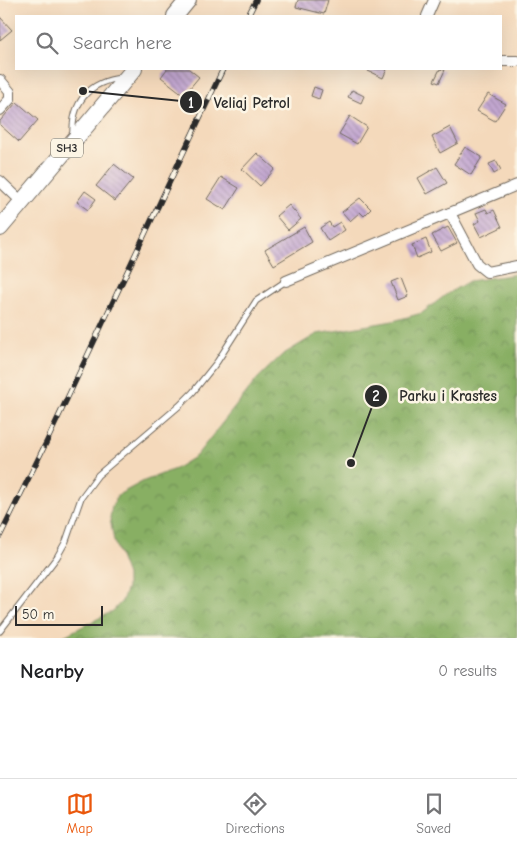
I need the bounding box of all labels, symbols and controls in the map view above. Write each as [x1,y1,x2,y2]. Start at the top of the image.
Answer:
search box [15,15,502,70]
icon: search [33,29,61,57]
text: Search here [73,32,172,54]
callout: Veliaj Petrol [179,87,300,117]
text: 1 [188,94,194,112]
text: Veliaj Petrol [214,94,290,112]
road number: SH3 [51,138,83,158]
callout: Parku i Krastes [364,381,506,411]
text: 2 [372,387,380,405]
text: Parku i Krastes [399,387,497,405]
scale bar [15,603,102,626]
text: 50 m [22,606,54,623]
text: Nearby [20,659,84,683]
text: 0 results [438,662,497,680]
tab: Map [66,790,94,837]
tab: Directions [225,790,285,837]
tab: Saved [416,790,451,837]

